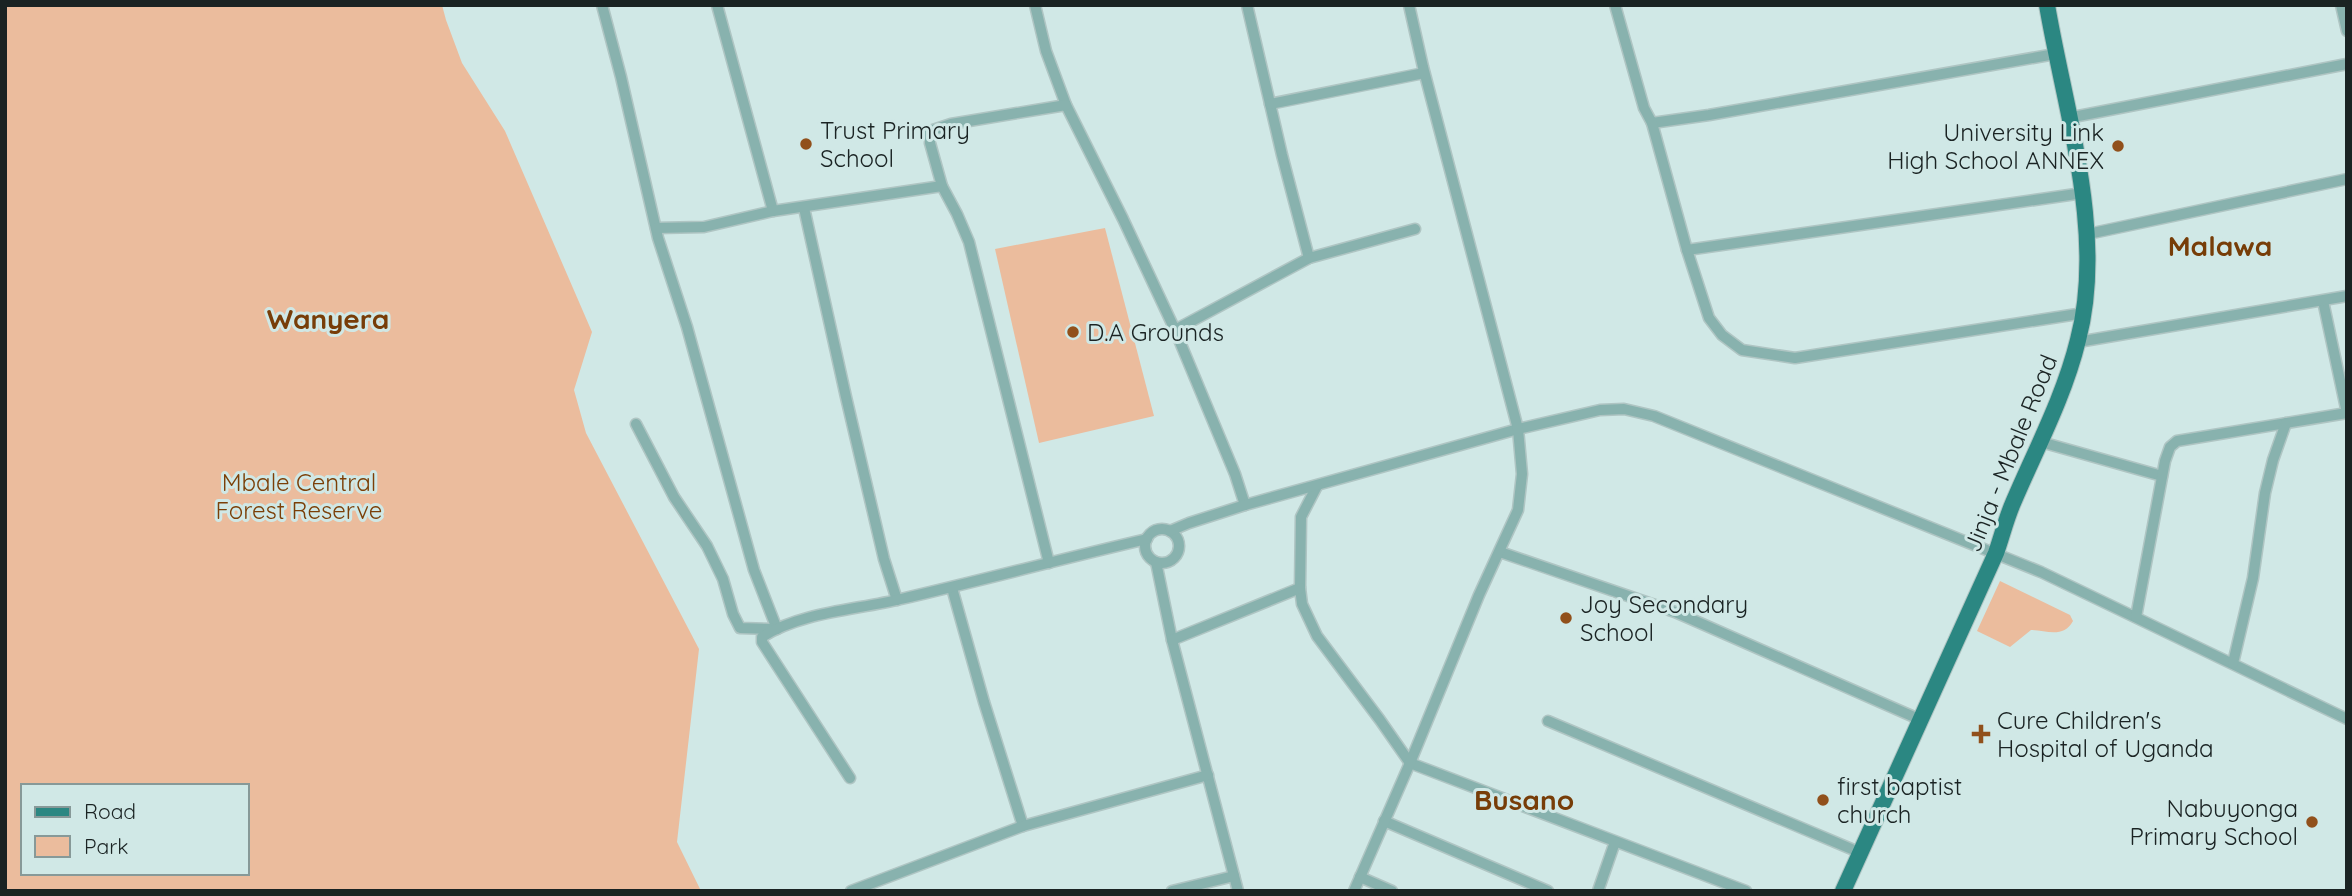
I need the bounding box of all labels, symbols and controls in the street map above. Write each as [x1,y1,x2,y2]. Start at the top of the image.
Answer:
place label: Trust Primary School [820,115,970,173]
place label: University Link High School ANNEX [1887,117,2104,175]
marker: Trust Primary School [798,136,814,152]
marker: University Link High School ANNEX [2110,138,2126,154]
district label: Malawa [2168,228,2272,263]
district label: Wanyera [267,301,389,336]
place label: D.A Grounds [1087,317,1224,347]
marker: D.A Grounds [1065,324,1081,340]
street label: Jinja - Mbale Road [1957,350,2063,556]
park label: Mbale Central Forest Reserve [216,467,382,525]
place label: Joy Secondary School [1580,589,1748,647]
marker: Joy Secondary School [1558,610,1574,626]
place label: Cure Children's Hospital of Uganda [1997,705,2214,763]
marker: Cure Children's Hospital of Uganda [1971,724,1991,744]
place label: first baptist church [1837,771,1962,829]
district label: Busano [1474,782,1574,817]
legend [21,784,248,875]
marker: first baptist church [1815,792,1831,808]
place label: Nabuyonga Primary School [2129,793,2298,851]
text: Road [84,798,136,824]
marker: Nabuyonga Primary School [2304,814,2320,830]
text: Park [84,833,128,859]

